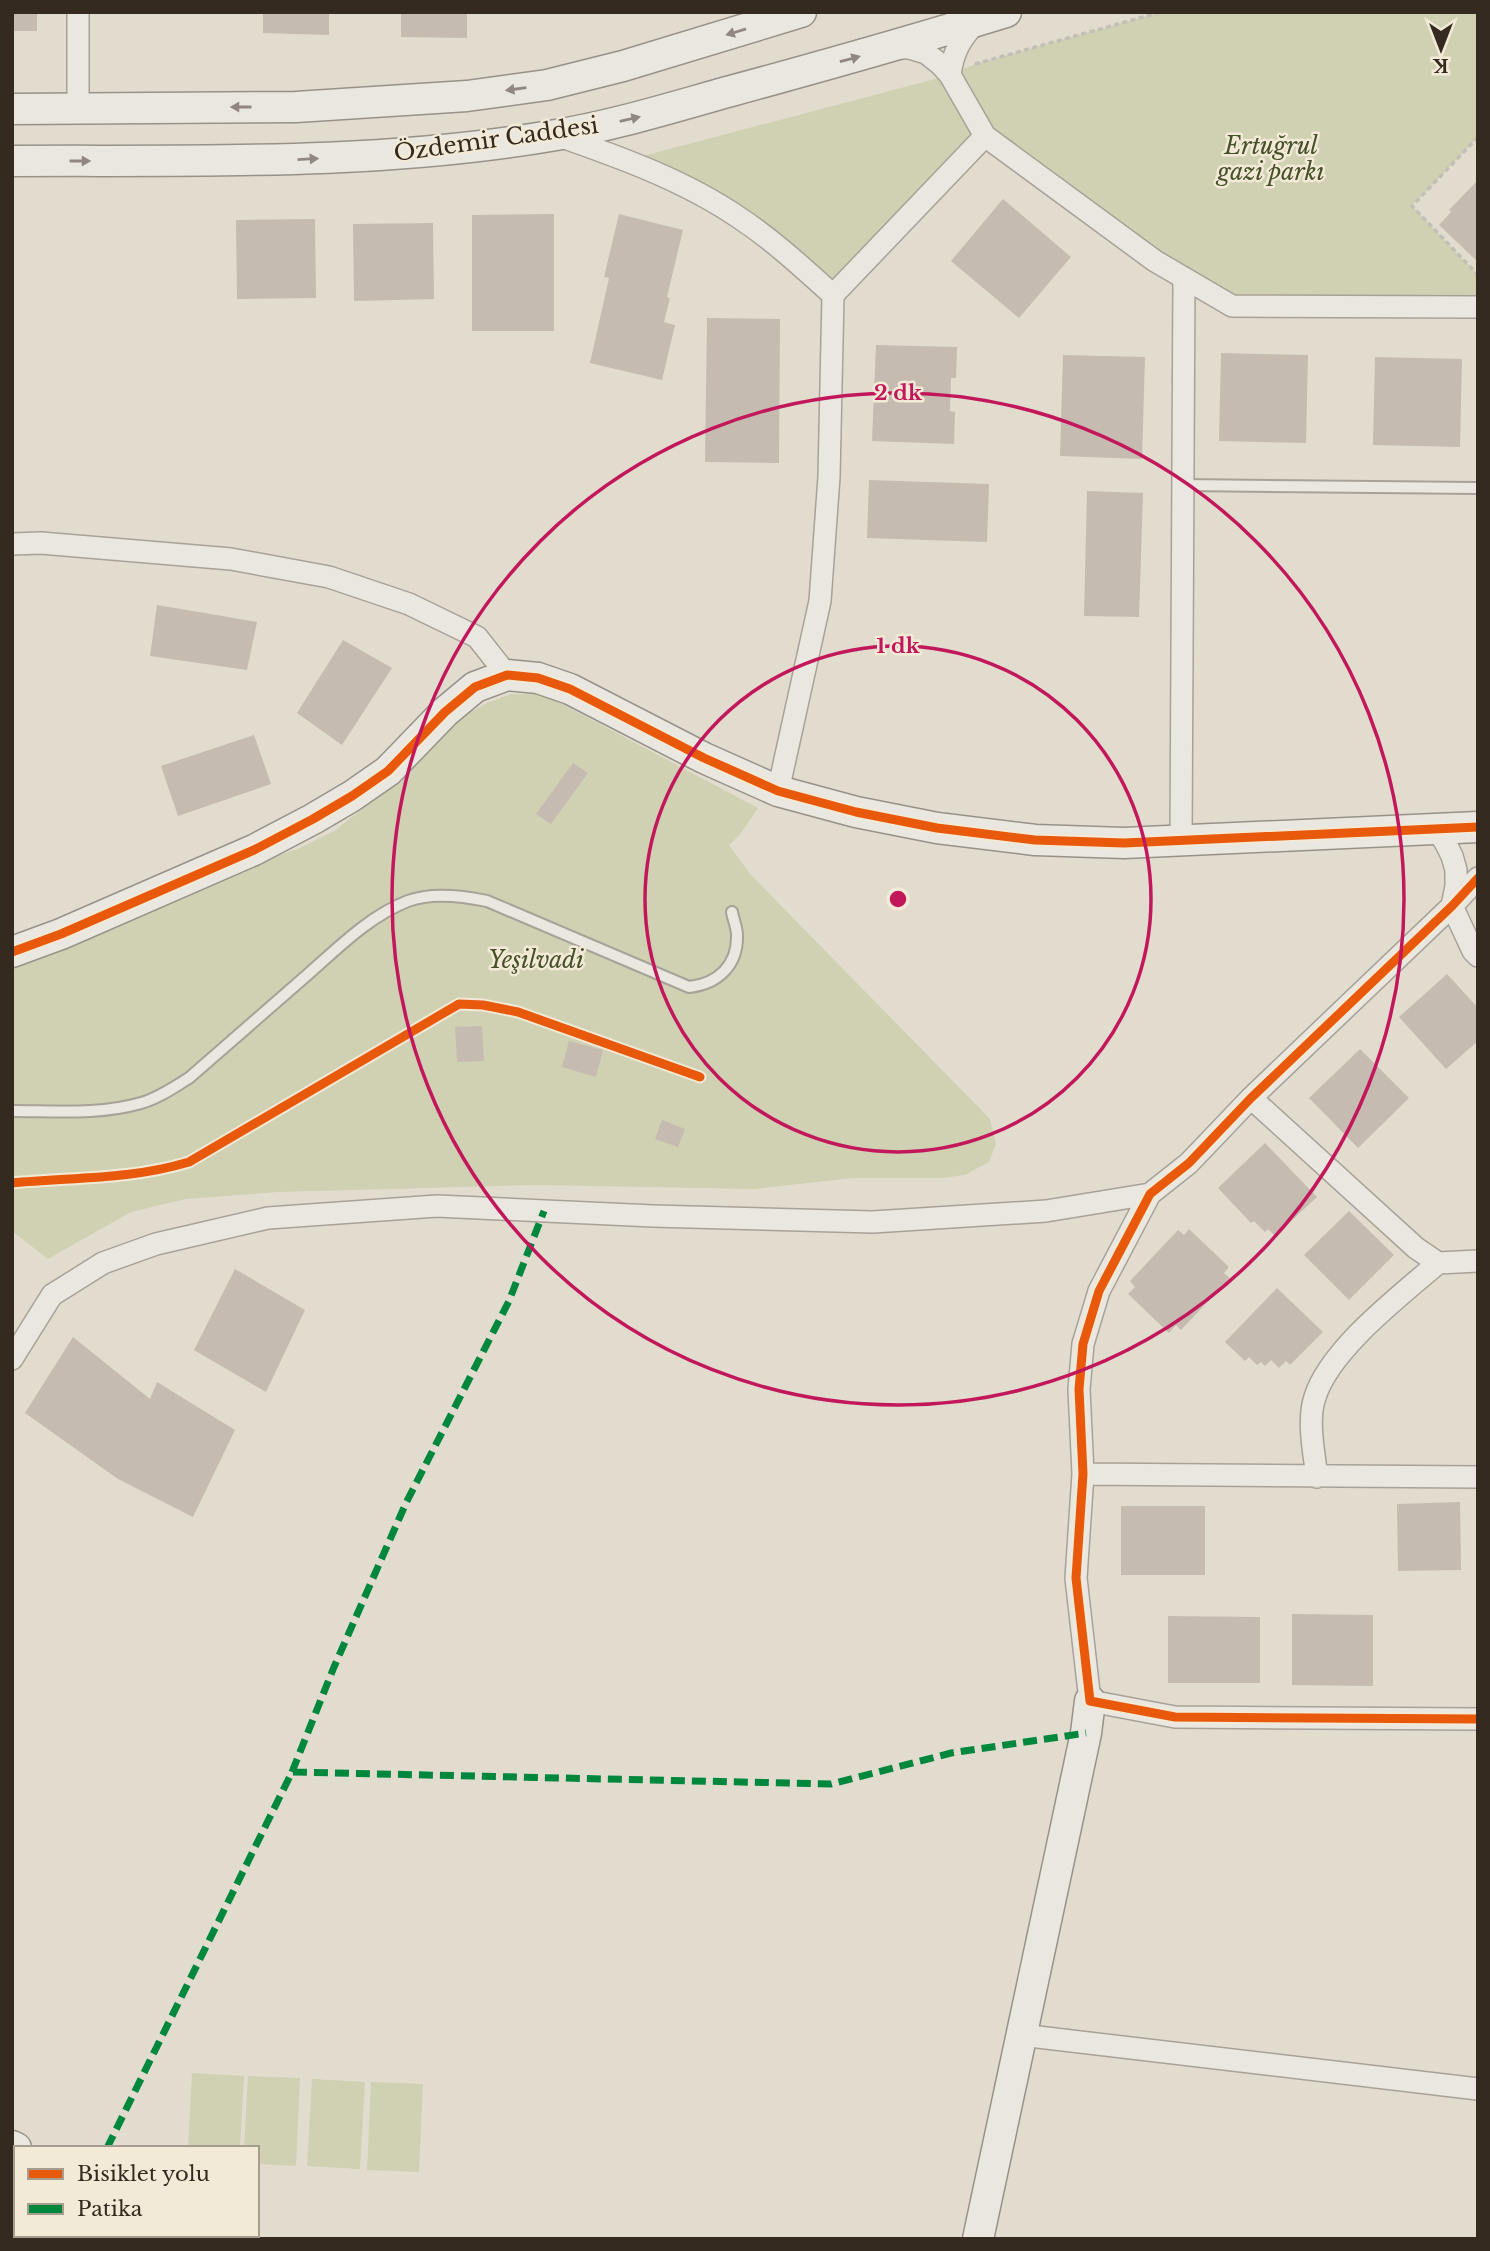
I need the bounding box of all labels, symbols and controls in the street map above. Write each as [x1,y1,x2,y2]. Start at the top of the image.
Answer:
north arrow [1406,14,1476,84]
one-way arrow [725,27,746,37]
one-way arrow [840,53,861,63]
text: K [1432,54,1449,77]
one-way arrow [505,84,527,95]
one-way arrow [229,101,251,113]
street label: Özdemir Caddesi [392,110,600,167]
one-way arrow [619,113,641,124]
park label: Ertuğrul gazi parkı [1216,132,1325,186]
one-way arrow [297,154,319,165]
one-way arrow [70,155,92,167]
text: 2 dk [874,380,923,406]
text: 1 dk [876,633,921,659]
centre of rings [886,887,910,911]
park label: Yeşilvadi [488,946,584,974]
legend [14,2146,259,2237]
text: Bisiklet yolu [77,2161,210,2187]
text: Patika [77,2196,143,2222]

